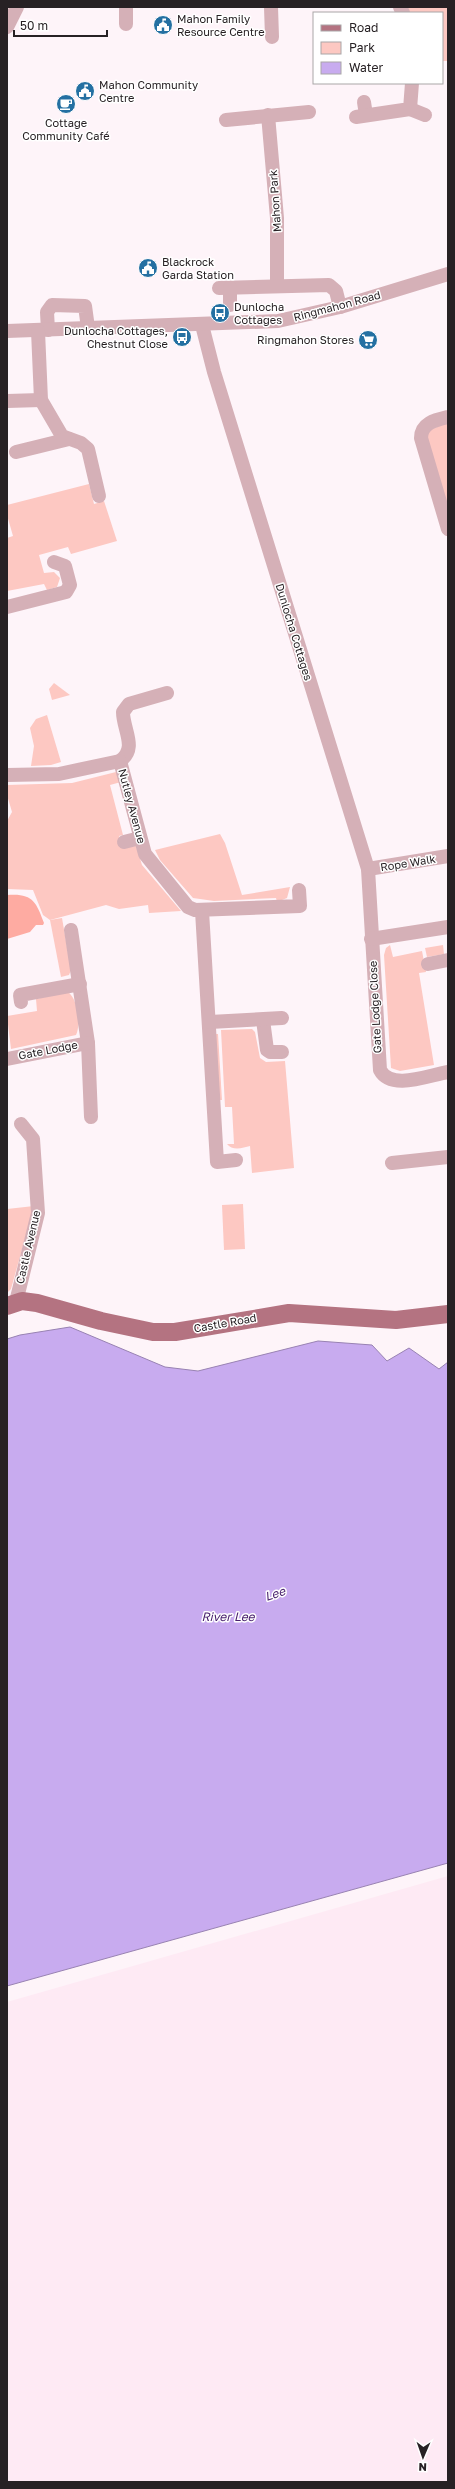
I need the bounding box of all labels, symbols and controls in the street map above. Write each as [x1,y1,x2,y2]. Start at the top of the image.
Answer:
scale bar [14,12,107,38]
place label: Mahon Family Resource Centre [177,12,265,38]
legend [313,12,443,84]
public building icon: Mahon Family Resource Centre [152,14,174,36]
text: 50 m [20,18,48,33]
text: Road [349,20,378,35]
text: Park [349,40,375,55]
text: Water [349,60,383,75]
place label: Mahon Community Centre [99,78,198,104]
public building icon: Mahon Community Centre [74,80,96,102]
cafe icon: Cottage Community Café [55,93,77,115]
place label: Cottage Community Café [22,116,110,142]
street label: Mahon Park [266,169,283,233]
place label: Blackrock Garda Station [162,255,234,281]
public building icon: Blackrock Garda Station [137,257,159,279]
street label: Ringmahon Road [292,288,382,323]
place label: Dunlocha Cottages [234,300,284,326]
bus stop icon: Dunlocha Cottages [209,302,231,324]
place label: Dunlocha Cottages, Chestnut Close [64,324,168,350]
bus stop icon: Dunlocha Cottages, Chestnut Close [171,326,193,348]
supermarket icon: Ringmahon Stores [357,329,379,351]
place label: Ringmahon Stores [257,333,354,346]
street label: Dunlocha Cottages [274,582,315,682]
street label: Nutley Avenue [116,767,149,845]
street label: Rope Walk [379,852,437,873]
street label: Gate Lodge Close [366,960,383,1054]
street label: Gate Lodge [17,1037,79,1062]
street label: Castle Avenue [13,1209,42,1285]
street label: Castle Road [193,1311,257,1334]
water label: Lee [263,1583,288,1604]
water label: River Lee [201,1609,256,1624]
north arrow [403,2437,443,2477]
text: N [418,2461,427,2474]

